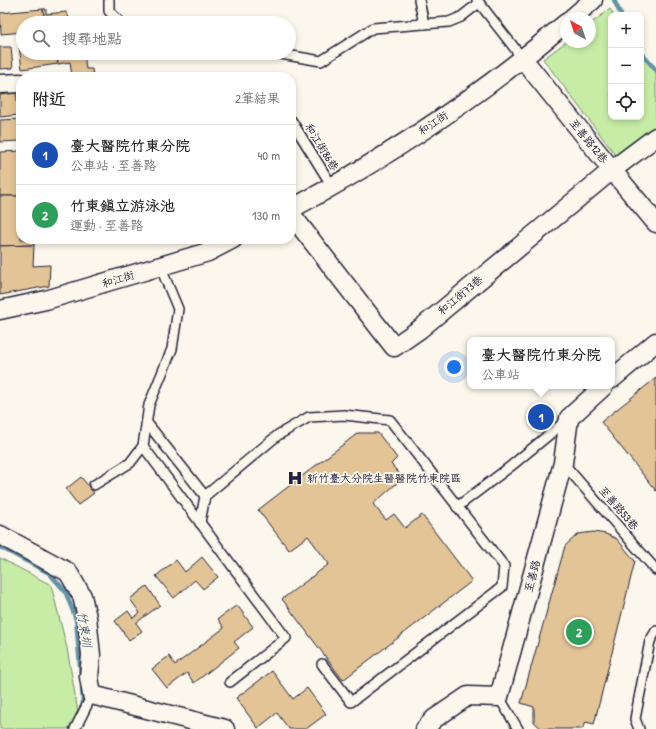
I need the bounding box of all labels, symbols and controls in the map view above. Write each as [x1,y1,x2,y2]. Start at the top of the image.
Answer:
north arrow [560,12,596,48]
map controls [608,12,644,120]
button: + [608,12,644,48]
search box [16,16,296,60]
icon: search [30,27,52,49]
text: 搜尋地點 [62,28,122,49]
button: − [608,48,644,84]
button: locate [608,84,644,120]
text: 附近 [32,87,66,110]
text: 2筆結果 [235,89,280,107]
street label: 和江街 [415,107,451,138]
street label: 至善路12巷 [567,116,611,166]
street label: 和江街86巷 [302,121,342,173]
text: 臺大醫院竹東分院 [70,135,190,156]
text: 1 [43,146,47,164]
text: 40 m [257,146,280,164]
text: 公車站 · 至善路 [70,156,157,174]
text: 竹東鎮立游泳池 [70,195,175,216]
text: 2 [42,206,48,224]
text: 130 m [252,206,280,224]
text: 運動 · 至善路 [70,216,144,234]
street label: 和江街 [100,267,137,291]
street label: 和江街73巷 [435,272,485,318]
popup [467,337,615,389]
text: 臺大醫院竹東分院 [481,344,601,365]
your location [444,357,464,377]
text: 公車站 [481,365,520,383]
pin: 1 [528,402,554,432]
hospital icon: 新竹臺大分院生醫醫院竹東院區 [286,469,304,487]
place label: 新竹臺大分院生醫醫院竹東院區 [307,471,461,485]
street label: 至善路53巷 [596,483,642,533]
street label: 至善路 [521,558,543,594]
water label: 竹東圳 [74,610,97,650]
pin: 2 [566,617,592,647]

